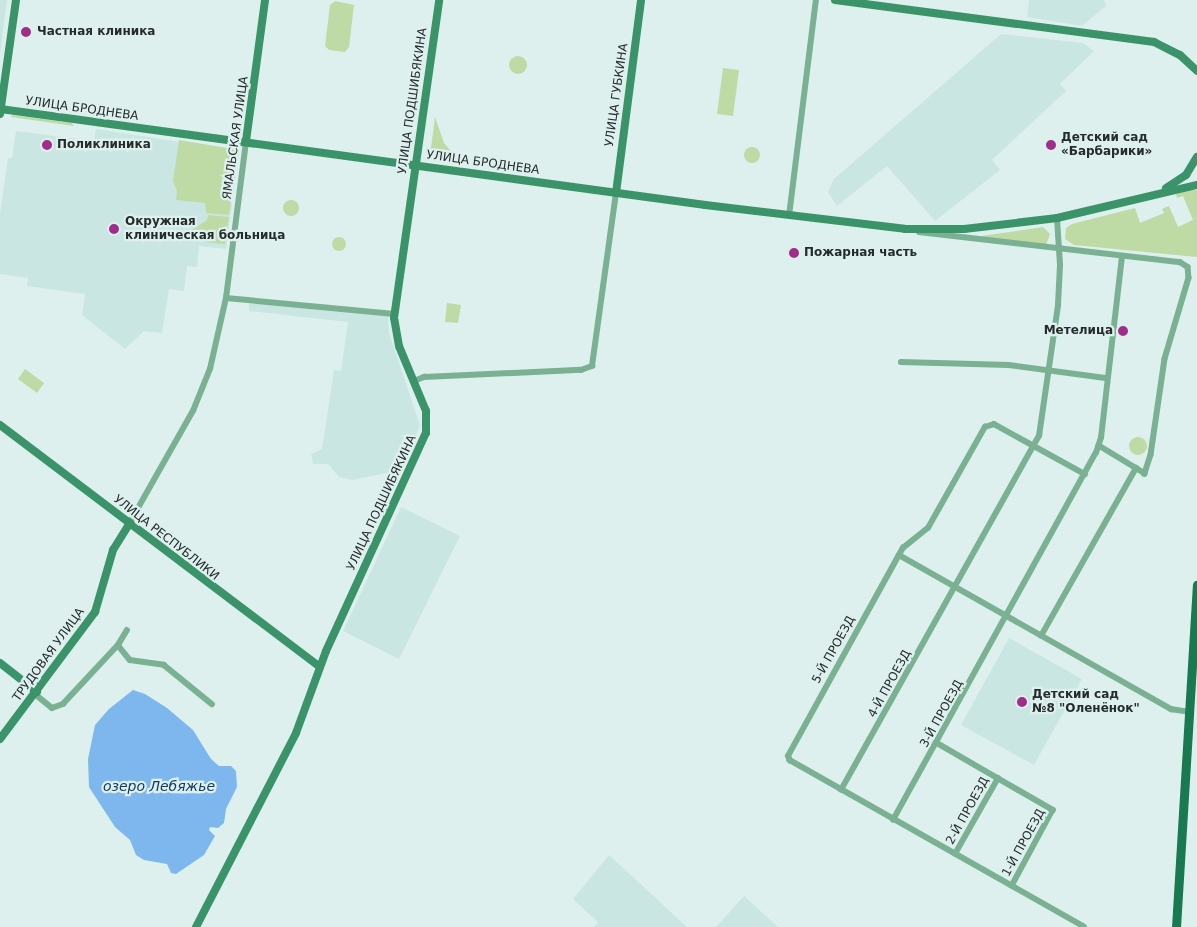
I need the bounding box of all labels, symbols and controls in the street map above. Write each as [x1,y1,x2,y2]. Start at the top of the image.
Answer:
marker: Частная клиника [19,25,33,39]
place label: Частная клиника [37,25,155,39]
street label: УЛИЦА ПОДШИБЯКИНА [396,27,430,175]
street label: УЛИЦА ГУБКИНА [603,42,631,148]
street label: ЯМАЛЬСКАЯ УЛИЦА [220,75,252,201]
street label: УЛИЦА БРОДНЕВА [25,94,139,124]
place label: Детский сад «Барбарики» [1061,131,1152,159]
place label: Поликлиника [57,138,151,152]
marker: Поликлиника [41,139,53,151]
marker: Детский сад «Барбарики» [1045,139,1057,151]
street label: УЛИЦА БРОДНЕВА [426,148,540,178]
place label: Окружная клиническая больница [125,215,285,243]
marker: Окружная клиническая больница [107,222,121,236]
place label: Пожарная часть [804,246,917,260]
marker: Пожарная часть [788,247,800,259]
place label: Метелица [1044,324,1113,338]
marker: Метелица [1117,325,1129,337]
street label: УЛИЦА ПОДШИБЯКИНА [344,433,420,573]
street label: УЛИЦА РЕСПУБЛИКИ [110,492,222,584]
street label: ТРУДОВАЯ УЛИЦА [10,605,88,705]
street label: 5-Й ПРОЕЗД [809,614,859,686]
street label: 4-Й ПРОЕЗД [865,648,915,720]
street label: 3-Й ПРОЕЗД [917,678,967,750]
place label: Детский сад №8 "Оленёнок" [1032,688,1140,716]
marker: Детский сад №8 "Оленёнок" [1016,696,1028,708]
street label: 2-Й ПРОЕЗД [943,775,993,847]
water label: озеро Лебяжье [103,778,215,794]
street label: 1-Й ПРОЕЗД [999,807,1049,879]

